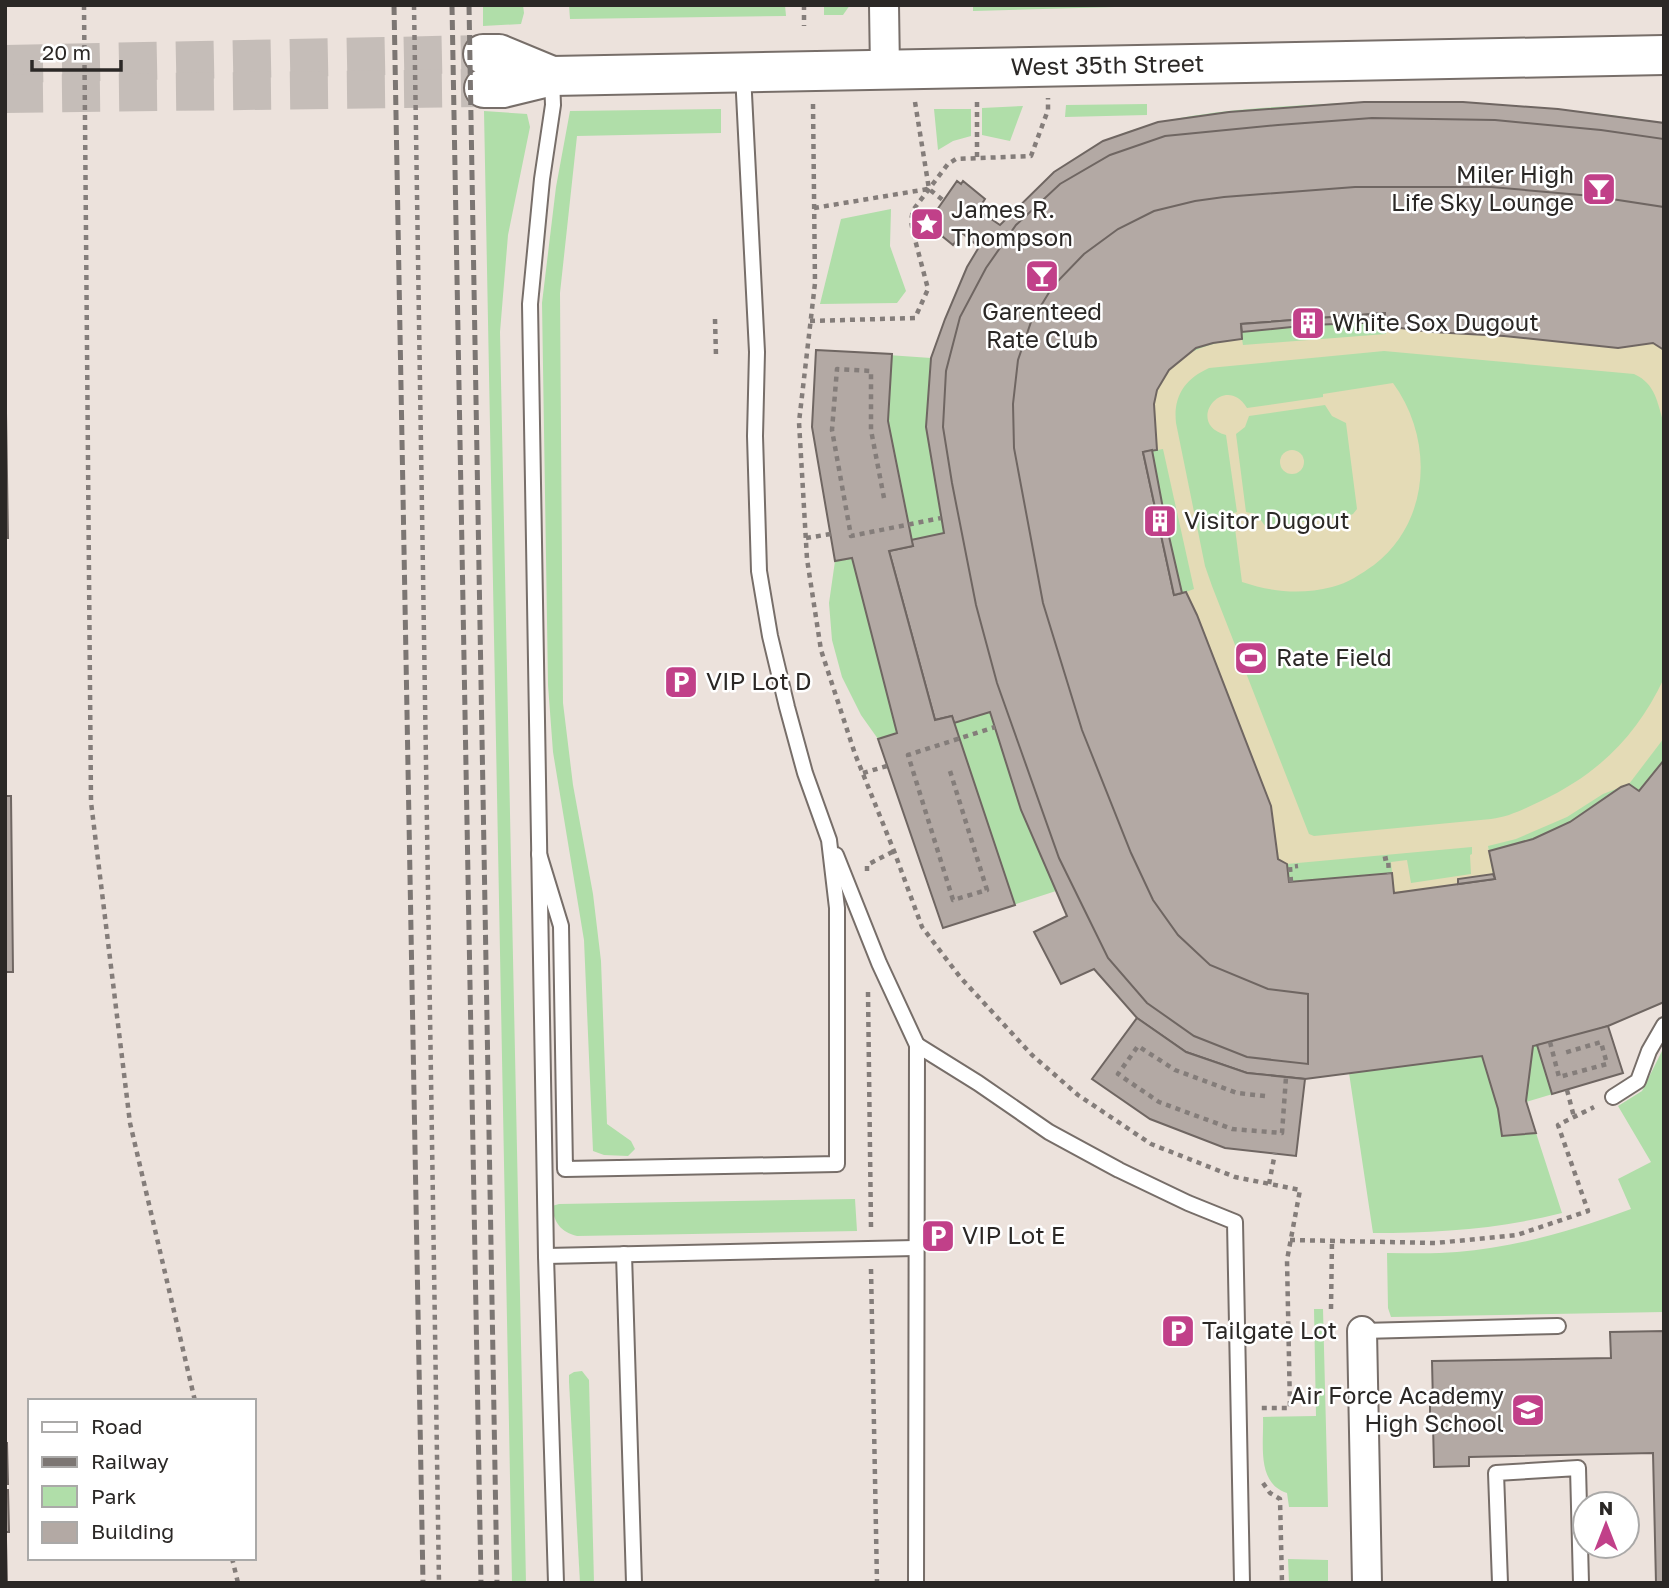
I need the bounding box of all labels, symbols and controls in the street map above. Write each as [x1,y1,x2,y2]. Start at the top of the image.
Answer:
scale bar [32,28,121,72]
text: 20 m [42,39,91,65]
street label: West 35th Street [1010,48,1205,80]
place label: Miler High Life Sky Lounge [1391,159,1574,216]
bar icon: Miler High Life Sky Lounge [1580,170,1618,208]
place label: James R. Thompson [951,194,1073,251]
place icon: James R. Thompson [908,205,946,243]
bar icon: Garenteed Rate Club [1023,257,1061,295]
place label: Garenteed Rate Club [982,296,1102,353]
building icon: White Sox Dugout [1289,304,1327,342]
place label: White Sox Dugout [1332,307,1539,336]
building icon: Visitor Dugout [1141,502,1179,540]
place label: Visitor Dugout [1184,505,1350,534]
sports icon: Rate Field [1232,639,1270,677]
place label: Rate Field [1276,642,1392,671]
parking icon: VIP Lot D [662,663,700,701]
place label: VIP Lot D [706,666,812,695]
parking icon: VIP Lot E [919,1217,957,1255]
place label: VIP Lot E [962,1220,1065,1249]
parking icon: Tailgate Lot [1159,1312,1197,1350]
place label: Tailgate Lot [1202,1315,1337,1344]
place label: Air Force Academy High School [1290,1380,1504,1437]
school or university icon: Air Force Academy High School [1509,1391,1547,1429]
legend [28,1399,256,1560]
text: Road [91,1413,142,1439]
text: Railway [91,1448,169,1474]
text: Park [91,1483,137,1509]
north arrow [1571,1490,1641,1560]
text: N [1599,1496,1613,1519]
text: Building [91,1518,174,1544]

